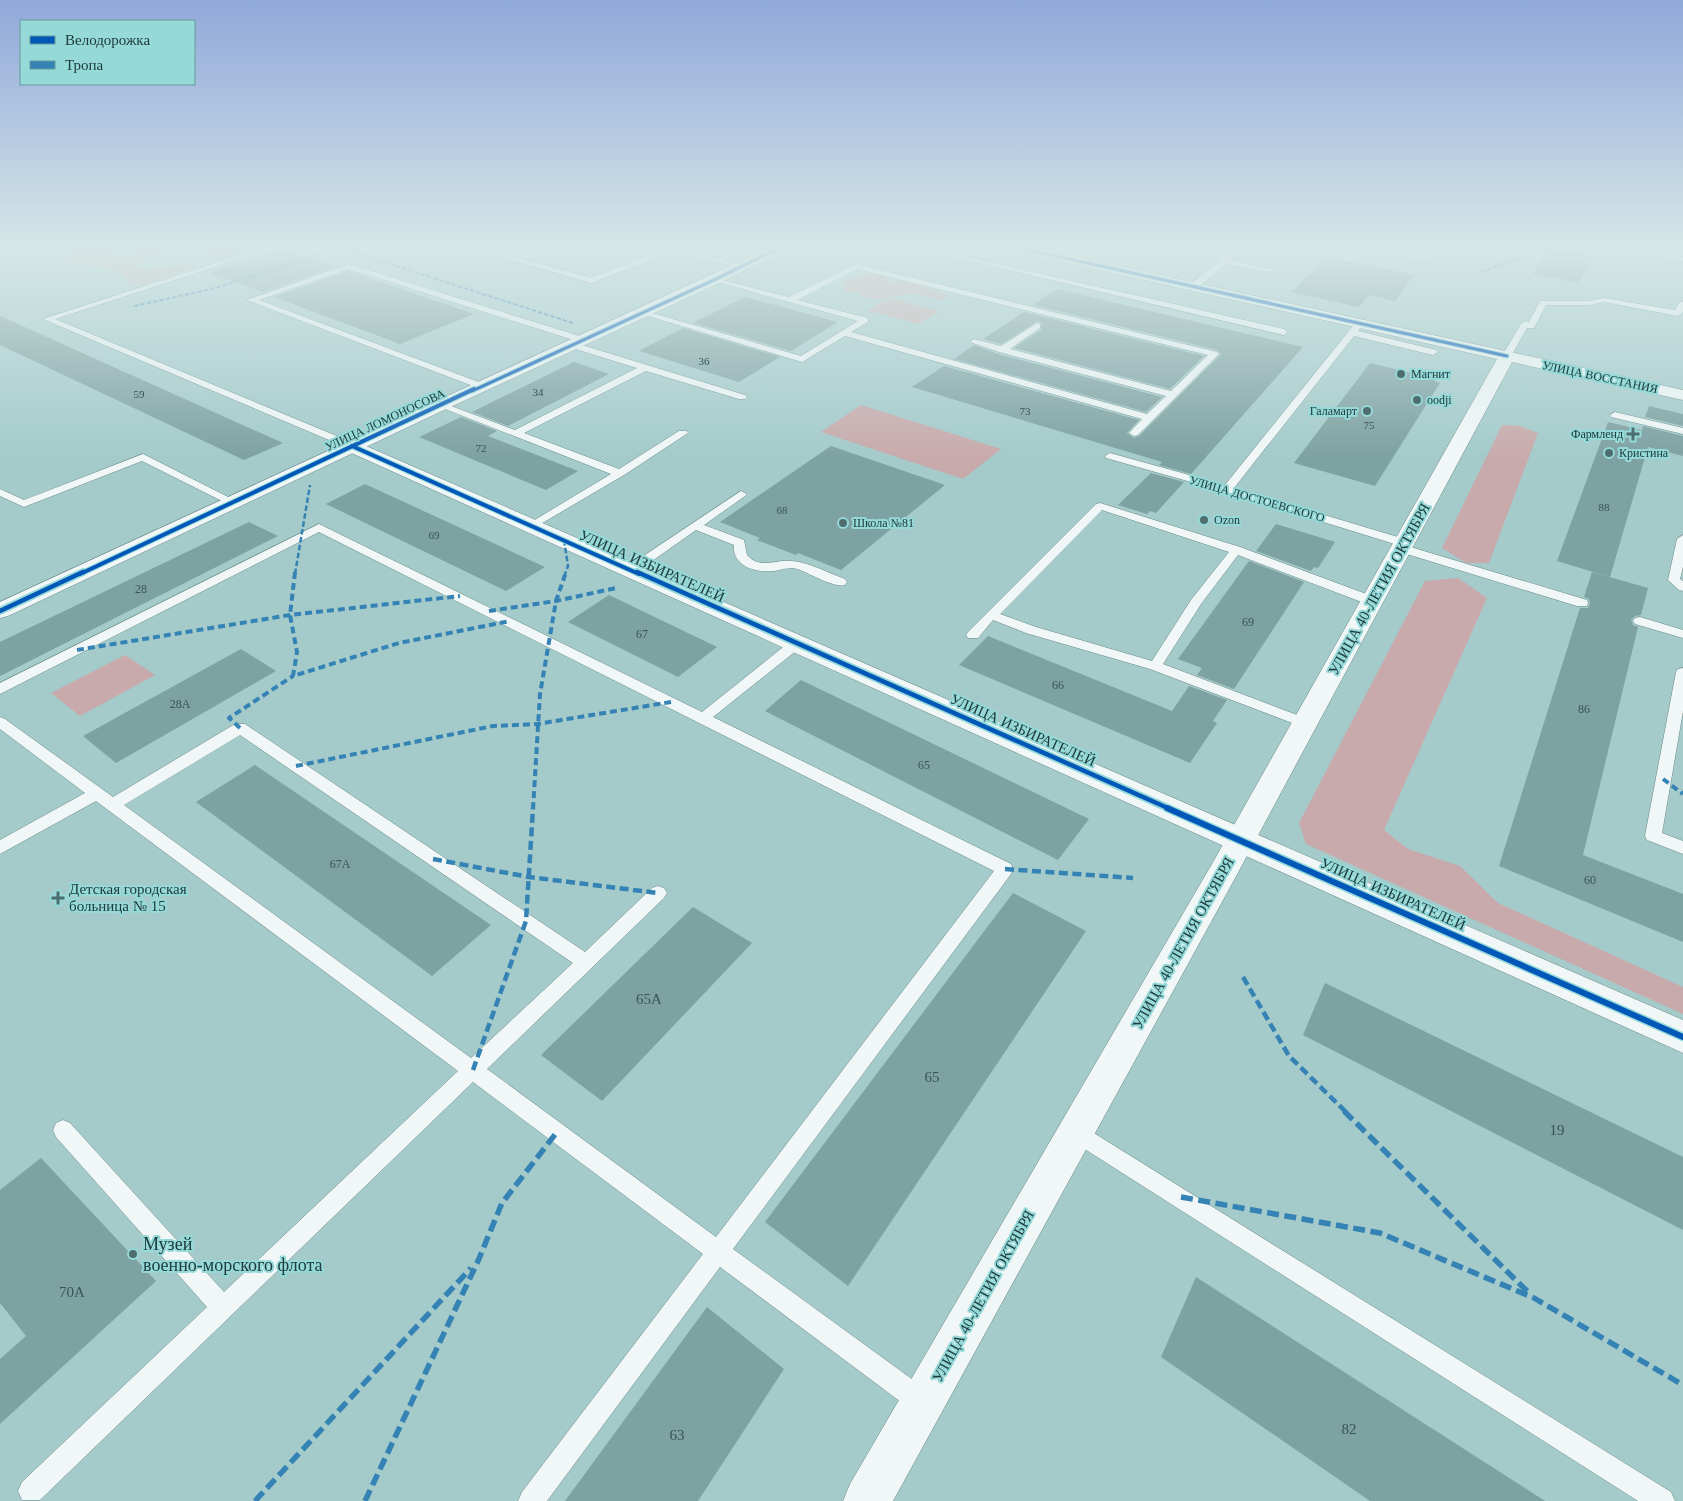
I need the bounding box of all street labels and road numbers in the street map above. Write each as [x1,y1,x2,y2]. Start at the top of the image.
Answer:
street label: УЛИЦА ВОССТАНИЯ [1541,358,1659,396]
street label: УЛИЦА ЛОМОНОСОВА [323,386,447,454]
street label: УЛИЦА ДОСТОЕВСКОГО [1188,473,1327,525]
street label: УЛИЦА 40-ЛЕТИЯ ОКТЯБРЯ [1325,500,1433,678]
street label: УЛИЦА ИЗБИРАТЕЛЕЙ [577,527,727,605]
street label: УЛИЦА ИЗБИРАТЕЛЕЙ [948,691,1098,769]
street label: УЛИЦА 40-ЛЕТИЯ ОКТЯБРЯ [1129,854,1237,1032]
street label: УЛИЦА ИЗБИРАТЕЛЕЙ [1318,855,1468,933]
street label: УЛИЦА 40-ЛЕТИЯ ОКТЯБРЯ [929,1207,1037,1385]

